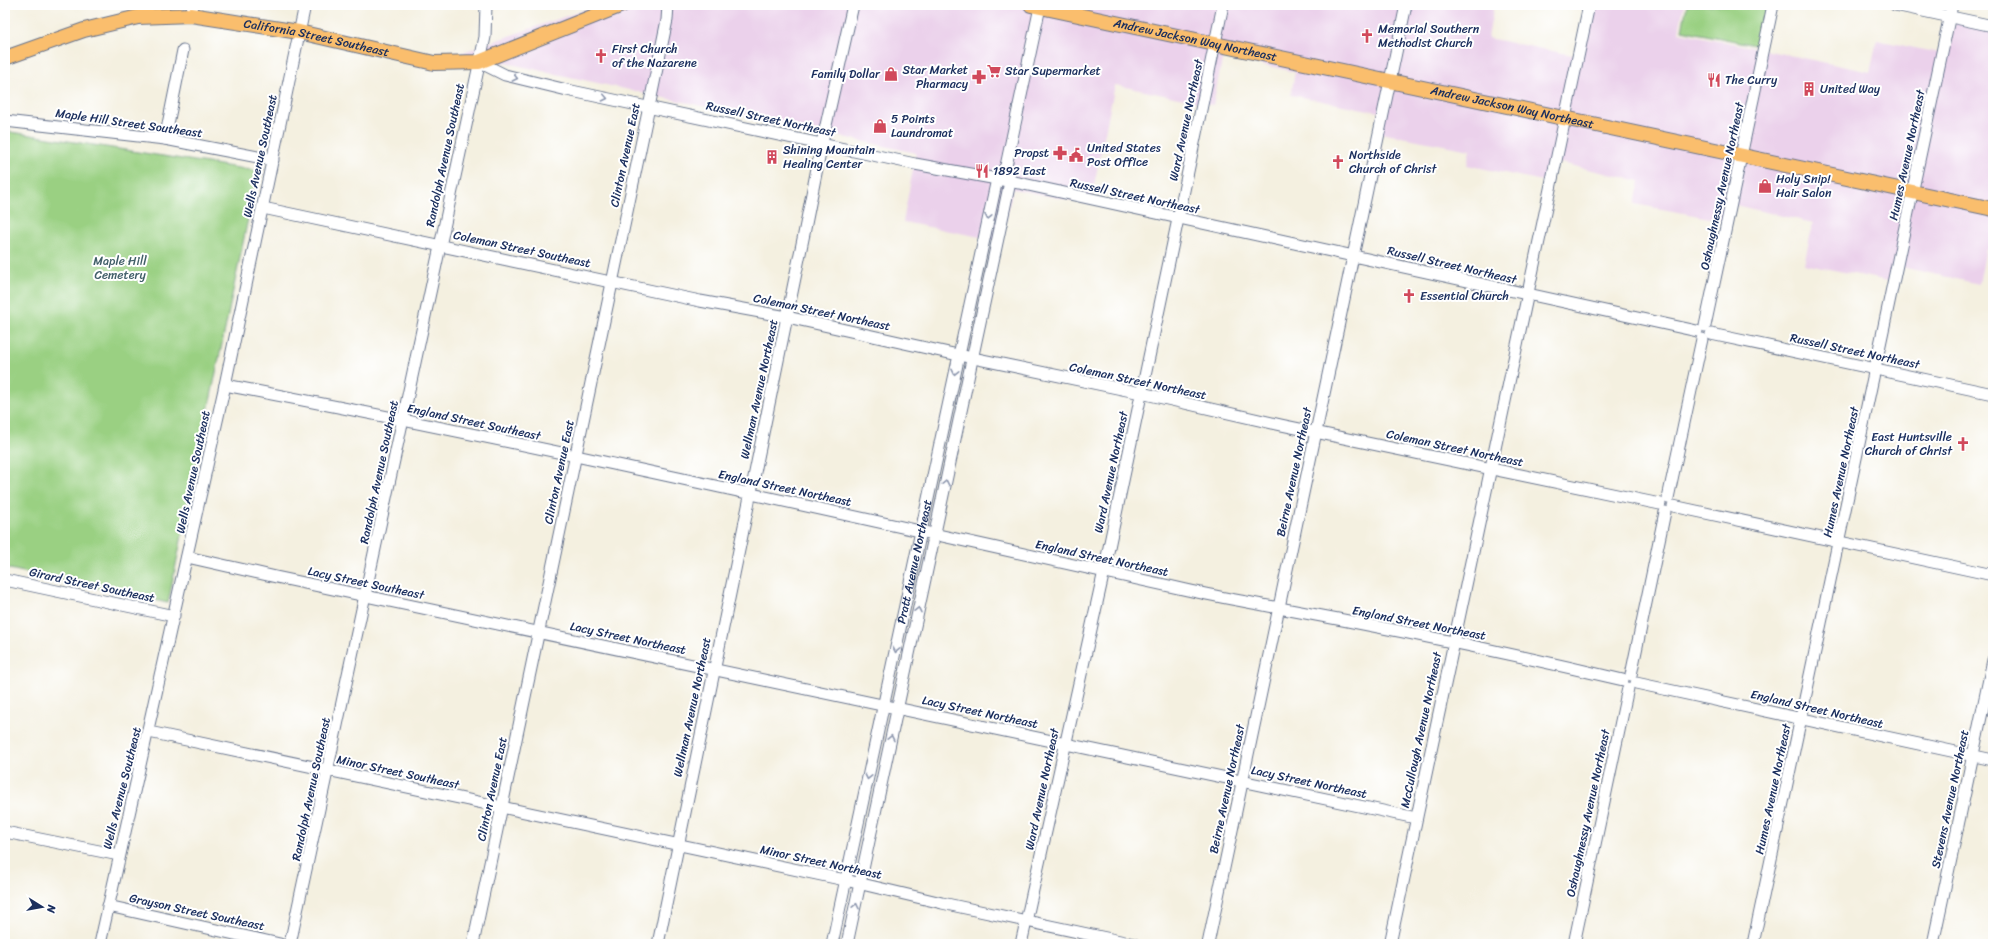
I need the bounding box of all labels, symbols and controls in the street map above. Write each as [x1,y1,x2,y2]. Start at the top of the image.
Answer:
street label: California Street Southeast [242,12,391,63]
street label: Andrew Jackson Way Northeast [1111,12,1279,68]
place label: Memorial Southern Methodist Church [1378,18,1480,54]
church icon: Memorial Southern Methodist Church [1359,28,1375,44]
place label: First Church of the Nazarene [612,38,697,74]
church icon: First Church of the Nazarene [593,48,609,64]
street label: Ward Avenue Northeast [1162,56,1210,183]
place label: Star Market Pharmacy [903,59,969,95]
place label: Star Supermarket [1005,60,1101,82]
place label: Family Dollar [811,63,881,85]
supermarket icon: Star Supermarket [986,63,1002,79]
shop icon: Family Dollar [883,66,899,82]
pharmacy icon: Star Market Pharmacy [971,69,987,85]
place label: The Curry [1725,69,1778,91]
restaurant icon: The Curry [1706,72,1722,88]
one-way arrow [511,73,518,81]
place label: United Way [1820,78,1881,100]
street label: Andrew Jackson Way Northeast [1428,79,1596,135]
street label: Randolph Avenue Southeast [419,81,471,229]
building icon: United Way [1801,81,1817,97]
street label: Humes Avenue Northeast [1882,86,1932,222]
street label: Wells Avenue Southeast [236,92,284,220]
one-way arrow [602,93,608,101]
street label: Russell Street Northeast [704,95,839,144]
street label: Oshaughnessy Avenue Northeast [1693,99,1751,272]
street label: Clinton Avenue East [603,101,647,209]
street label: Maple Hill Street Southeast [54,102,204,144]
place label: 5 Points Laundromat [891,108,953,144]
shop icon: 5 Points Laundromat [872,118,888,134]
place label: United States Post Office [1087,137,1161,173]
place label: Shining Mountain Healing Center [783,139,875,175]
place label: Propst [1014,142,1049,164]
place label: Northside Church of Christ [1349,144,1437,180]
pharmacy icon: Propst [1052,145,1068,161]
public building icon: United States Post Office [1068,147,1084,163]
building icon: Shining Mountain Healing Center [764,149,780,165]
church icon: Northside Church of Christ [1330,154,1346,170]
place label: 1892 East [993,160,1046,182]
restaurant icon: 1892 East [974,163,990,179]
place label: Holy Snip! Hair Salon [1776,168,1832,204]
street label: Russell Street Northeast [1068,172,1203,221]
shop icon: Holy Snip! Hair Salon [1757,178,1773,194]
one-way arrow [985,214,993,221]
street label: Coleman Street Southeast [451,224,593,274]
street label: Russell Street Northeast [1385,239,1520,291]
park label: Maple Hill Cemetery [93,250,147,286]
place label: Essential Church [1420,285,1509,307]
street label: Coleman Street Northeast [751,287,893,337]
church icon: Essential Church [1401,288,1417,304]
street label: Wellman Avenue Northeast [733,317,785,461]
street label: Russell Street Northeast [1788,327,1923,376]
street label: Coleman Street Northeast [1067,356,1209,406]
one-way arrow [951,369,959,375]
street label: England Street Southeast [405,397,544,447]
street label: Randolph Avenue Southeast [353,398,405,546]
street label: Humes Avenue Northeast [1816,403,1866,539]
street label: Beirne Avenue Northeast [1270,404,1319,539]
street label: Wells Avenue Southeast [169,408,217,536]
street label: Ward Avenue Northeast [1087,408,1135,535]
street label: Clinton Avenue East [537,418,581,526]
street label: Coleman Street Northeast [1384,423,1526,473]
place label: East Huntsville Church of Christ [1865,426,1953,462]
church icon: East Huntsville Church of Christ [1955,436,1971,452]
street label: England Street Northeast [716,463,854,513]
one-way arrow [941,480,949,487]
street label: Pratt Avenue Northeast [890,498,939,626]
street label: England Street Northeast [1033,533,1171,583]
street label: Lacy Street Southeast [306,560,427,606]
street label: Girard Street Southeast [27,561,157,609]
street label: England Street Northeast [1350,599,1488,647]
one-way arrow [914,607,922,614]
street label: Lacy Street Northeast [568,615,688,661]
street label: Wellman Avenue Northeast [666,635,718,779]
one-way arrow [892,646,900,653]
street label: McCullough Avenue Northeast [1394,649,1449,810]
street label: England Street Northeast [1748,683,1886,735]
street label: Lacy Street Northeast [920,689,1040,735]
street label: Randolph Avenue Southeast [285,715,337,863]
street label: Humes Avenue Northeast [1748,720,1798,856]
street label: Beirne Avenue Northeast [1203,721,1252,856]
street label: Wells Avenue Southeast [96,725,148,851]
street label: Ward Avenue Northeast [1018,725,1066,852]
street label: Oshaughnessy Avenue Northeast [1559,726,1617,899]
street label: Stevens Avenue Northeast [1925,728,1975,870]
one-way arrow [886,734,894,741]
street label: Clinton Avenue East [470,735,514,843]
street label: Minor Street Southeast [335,748,463,796]
street label: Lacy Street Northeast [1249,759,1369,805]
one-way arrow [865,773,873,780]
street label: Minor Street Northeast [758,838,884,886]
north arrow [22,887,62,927]
street label: Grayson Street Southeast [127,887,267,937]
text: N [41,902,62,915]
one-way arrow [851,903,859,909]

